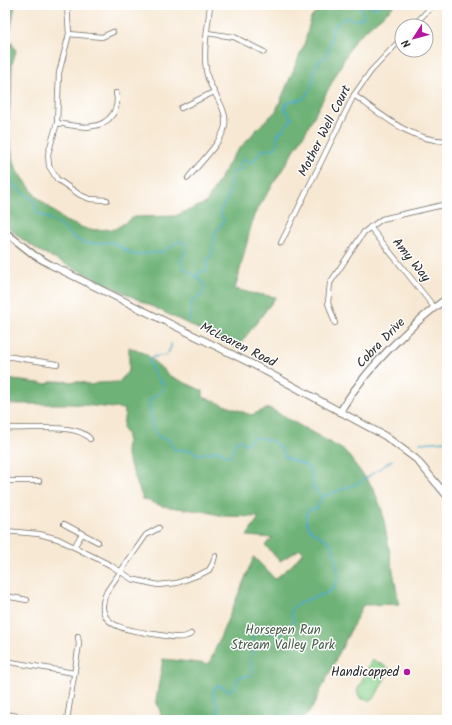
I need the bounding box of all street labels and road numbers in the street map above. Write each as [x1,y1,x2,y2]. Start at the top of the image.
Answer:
street label: Mother Well Court [293,81,358,180]
street label: Amy Way [386,233,436,287]
street label: Cobra Drive [351,313,411,373]
street label: McLearen Road [196,317,280,374]

